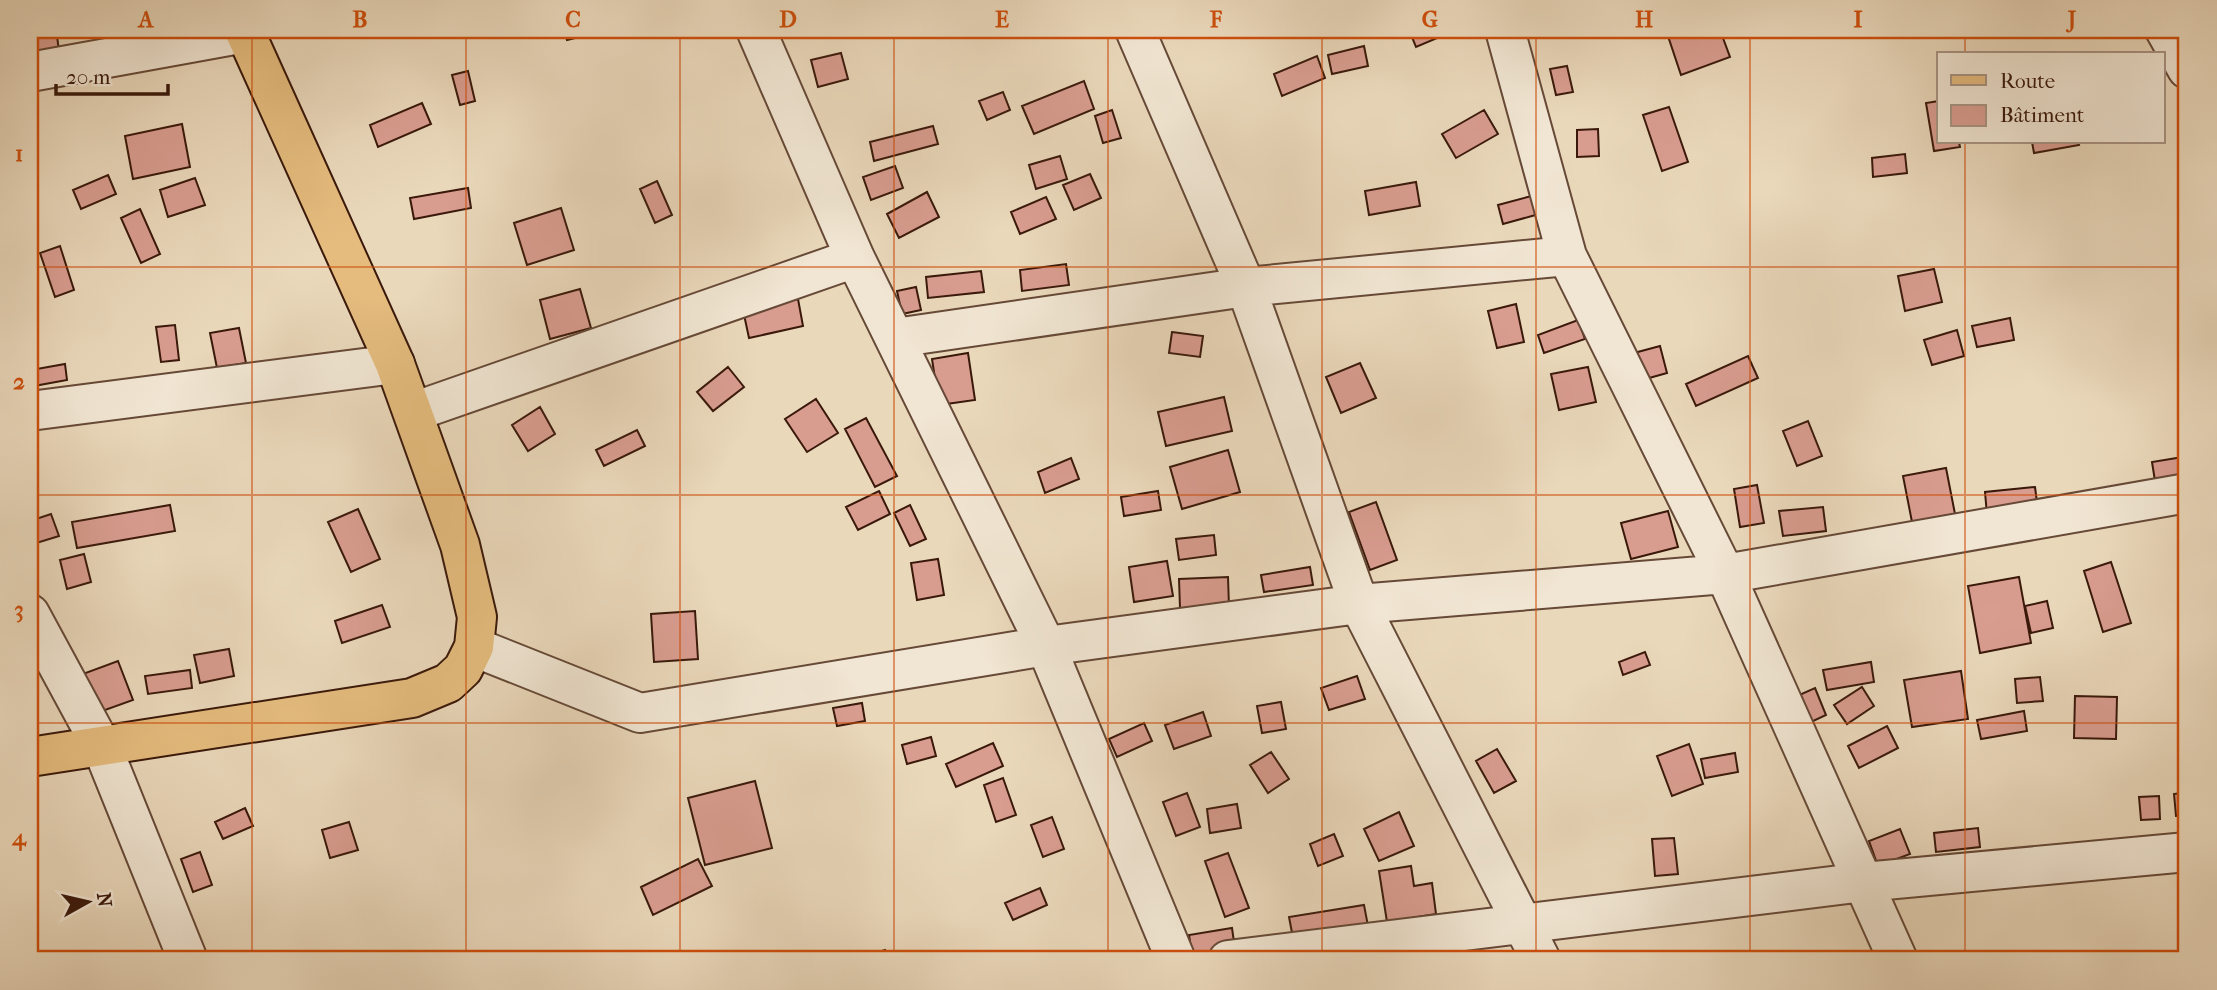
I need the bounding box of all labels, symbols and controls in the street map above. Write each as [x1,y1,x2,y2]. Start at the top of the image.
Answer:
text: A [137,6,155,33]
text: B [353,6,368,33]
text: C [565,6,581,33]
text: D [779,6,797,33]
text: E [995,6,1009,33]
text: F [1209,6,1223,33]
text: G [1422,6,1438,33]
text: H [1635,6,1653,33]
text: I [1854,6,1863,33]
text: J [2066,6,2077,33]
scale bar [56,52,168,96]
legend [1937,52,2164,144]
text: 20 m [66,65,111,89]
text: Route [2000,69,2055,93]
text: Bâtiment [2000,103,2085,127]
text: 1 [15,140,23,167]
text: 2 [13,368,25,395]
text: 3 [14,596,24,623]
text: 4 [11,824,27,851]
north arrow [52,867,122,937]
text: N [92,891,116,909]

